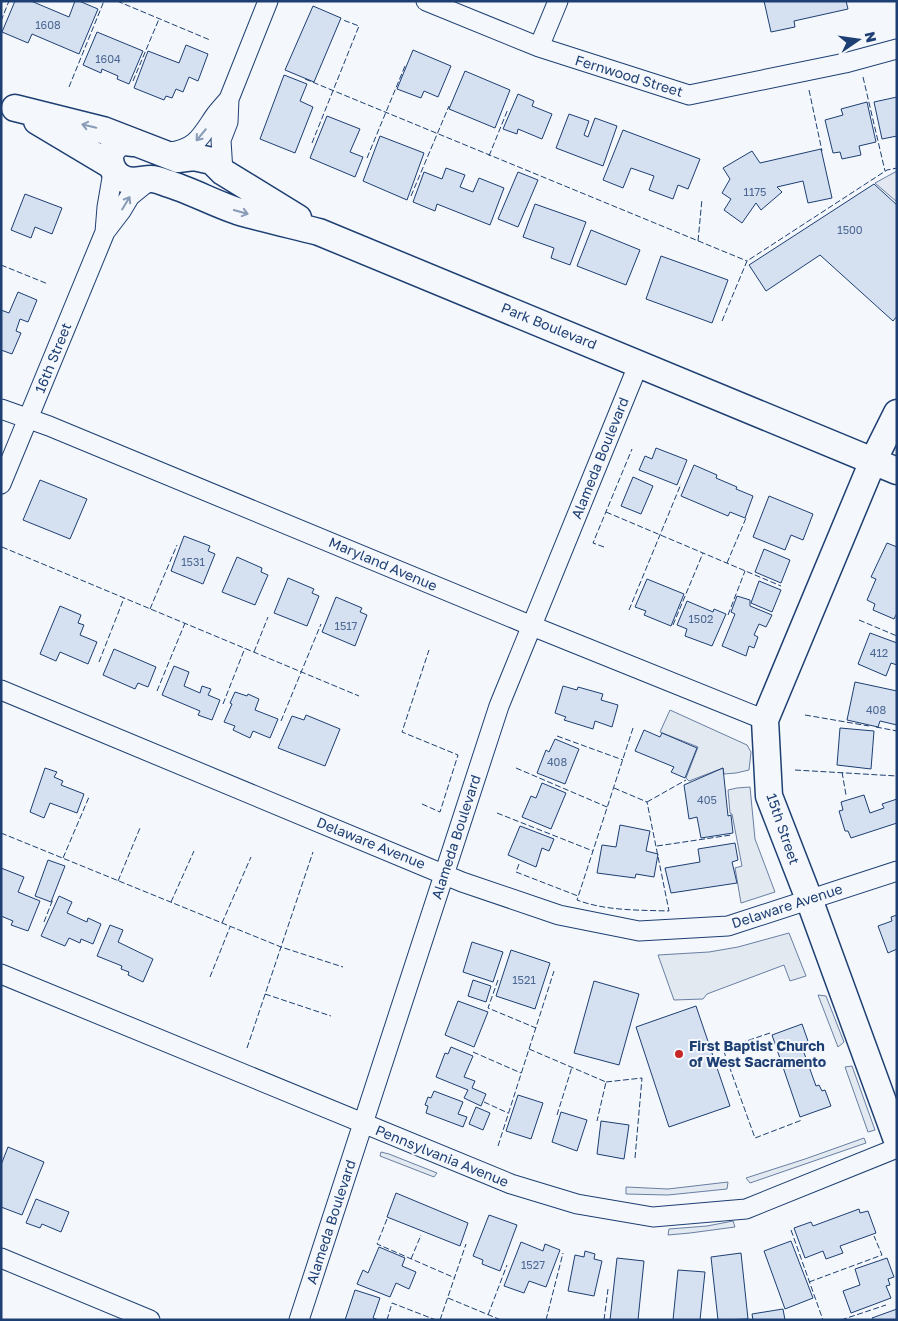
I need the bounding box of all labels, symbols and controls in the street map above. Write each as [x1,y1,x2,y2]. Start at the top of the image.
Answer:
north arrow [833,15,883,65]
house number: 1608 [35,18,61,31]
text: N [862,30,881,44]
street label: Fernwood Street [573,51,685,100]
house number: 1604 [95,52,121,65]
one-way arrow [82,121,98,131]
one-way arrow [196,128,207,141]
house number: 1175 [744,185,766,198]
one-way arrow [120,196,131,210]
one-way arrow [233,207,249,217]
house number: 1500 [837,223,863,236]
street label: Park Boulevard [499,299,599,352]
street label: 16th Street [31,320,74,395]
street label: Alameda Boulevard [567,394,632,521]
street label: Maryland Avenue [326,533,440,594]
house number: 1531 [181,555,205,568]
house number: 1502 [689,612,713,625]
house number: 1517 [335,619,358,632]
house number: 412 [870,646,888,659]
house number: 408 [866,703,886,716]
house number: 408 [547,755,567,768]
street label: Alameda Boulevard [427,773,484,901]
street label: 15th Street [763,791,804,867]
house number: 405 [697,793,717,806]
street label: Delaware Avenue [314,813,428,872]
street label: Delaware Avenue [729,880,844,931]
house number: 1521 [512,973,536,986]
place label: First Baptist Church of West Sacramento [689,1037,826,1070]
marker: First Baptist Church of West Sacramento [673,1048,685,1060]
street label: Pennsylvania Avenue [373,1121,511,1190]
street label: Alameda Boulevard [302,1158,359,1286]
house number: 1527 [521,1258,545,1271]

